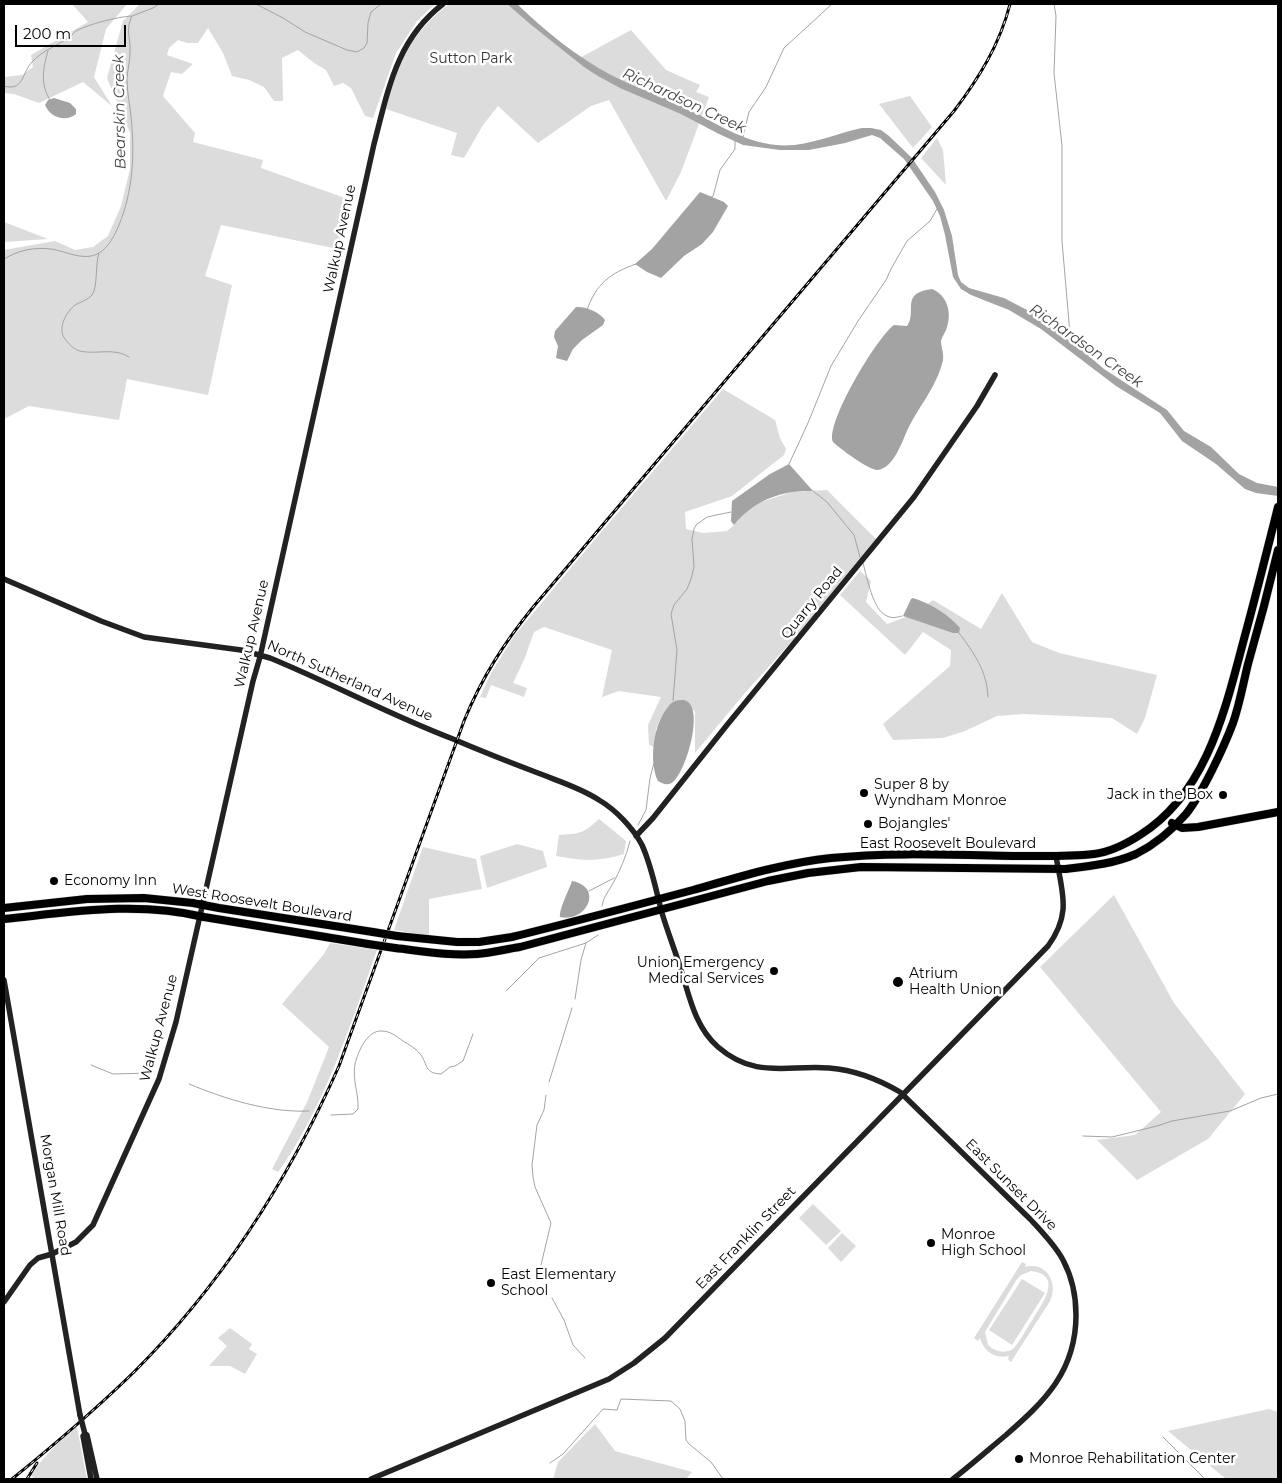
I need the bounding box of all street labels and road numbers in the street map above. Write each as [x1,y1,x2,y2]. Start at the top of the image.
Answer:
street label: Walkup Avenue [320,183,360,295]
street label: Quarry Road [778,563,846,643]
street label: Walkup Avenue [231,578,273,690]
street label: North Sutherland Avenue [265,637,435,725]
street label: East Roosevelt Boulevard [860,836,1036,852]
street label: West Roosevelt Boulevard [171,880,353,926]
street label: Walkup Avenue [137,972,181,1084]
street label: Morgan Mill Road [36,1133,74,1257]
street label: East Sunset Drive [962,1136,1060,1234]
street label: East Franklin Street [693,1183,799,1293]

